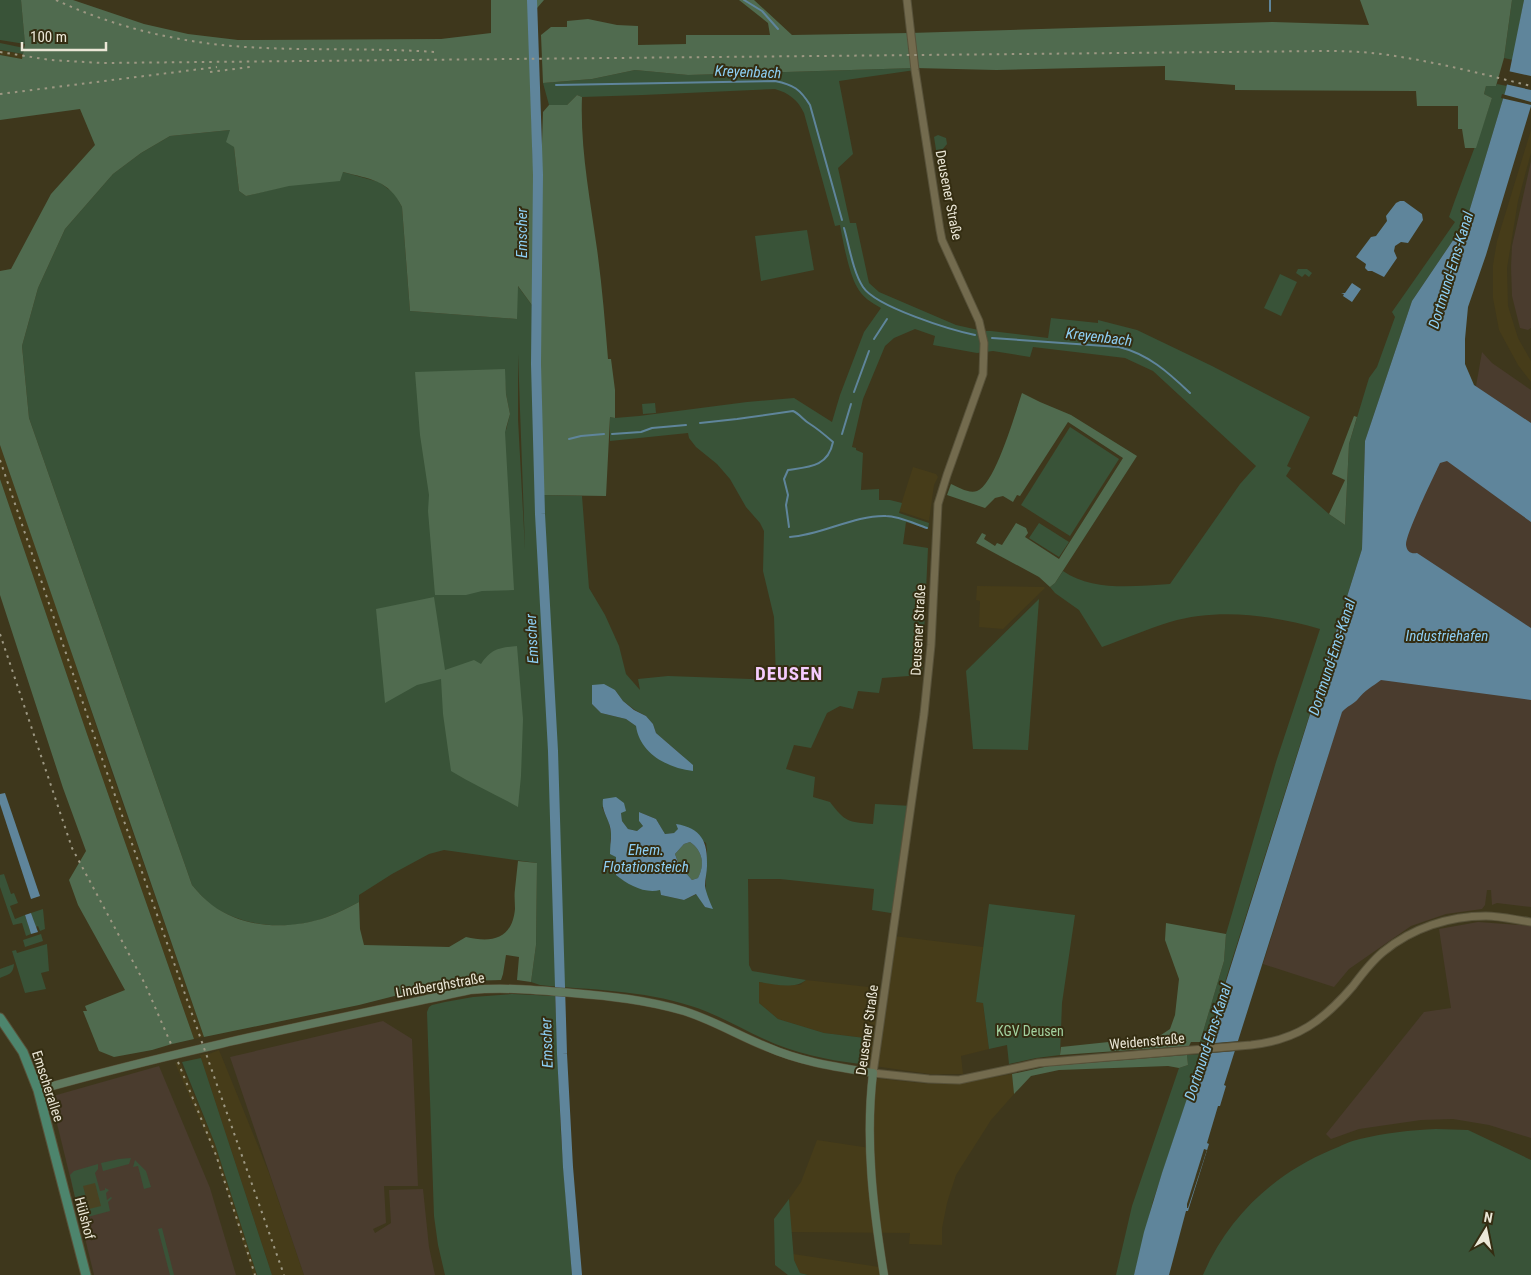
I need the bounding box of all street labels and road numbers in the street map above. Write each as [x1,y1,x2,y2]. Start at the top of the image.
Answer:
street label: Deusener Straße [932,149,966,242]
street label: Deusener Straße [908,584,928,676]
street label: Lindberghstraße [394,969,486,1001]
street label: Deusener Straße [853,983,881,1076]
street label: Weidenstraße [1109,1030,1186,1052]
street label: Emscherallee [29,1048,67,1124]
street label: Hülshof [72,1195,98,1242]

